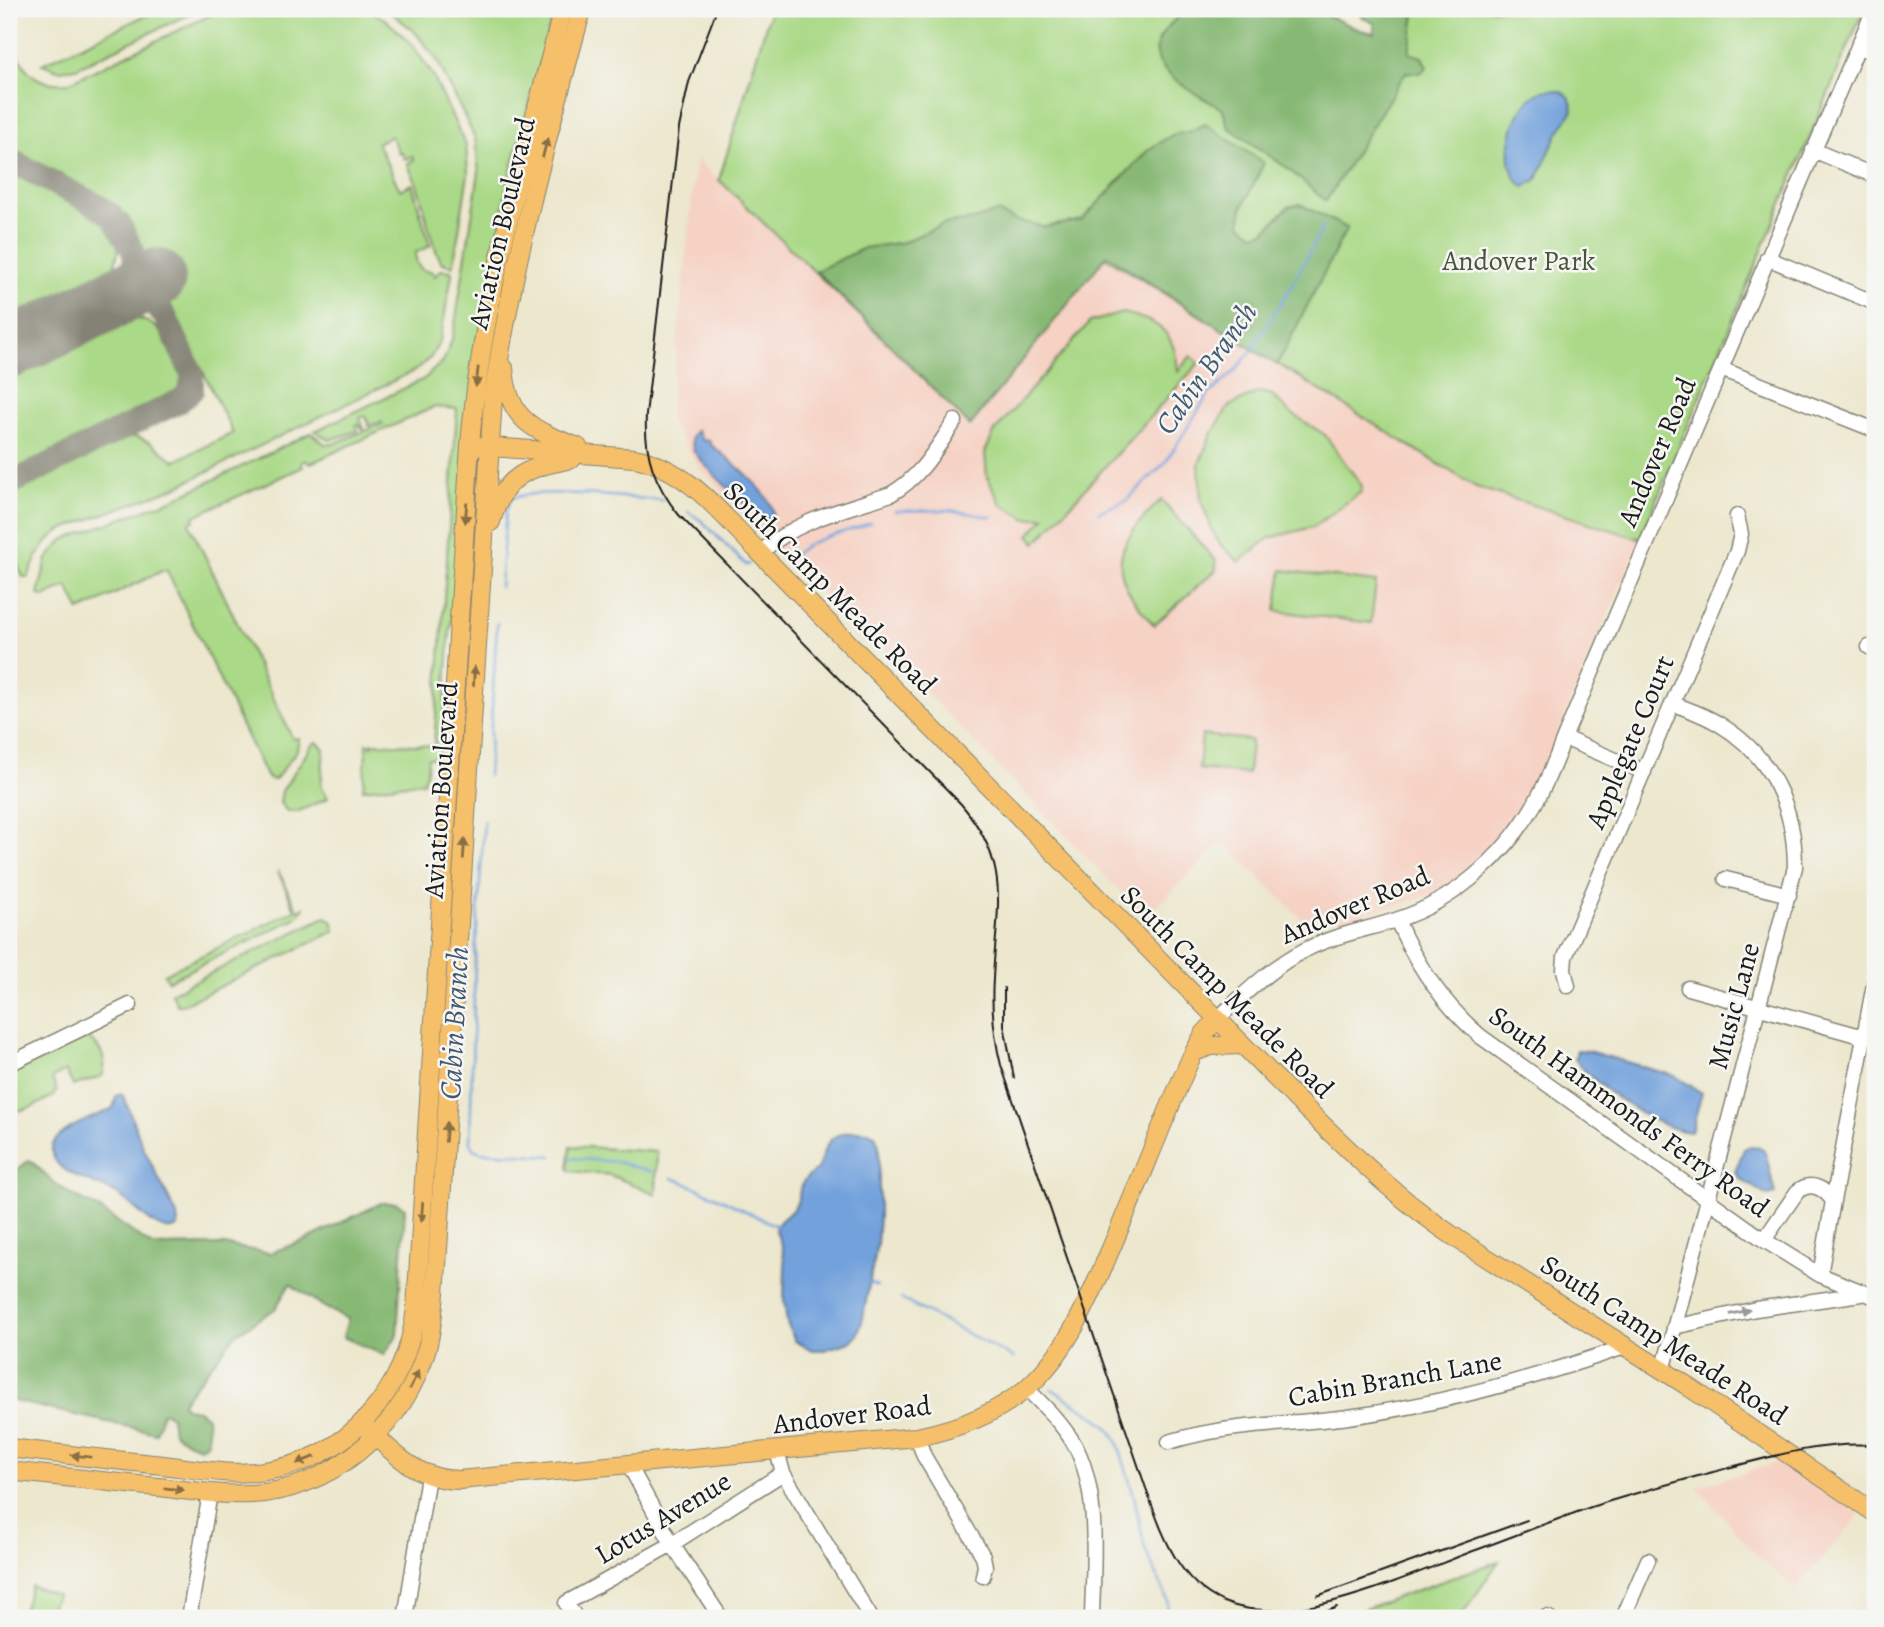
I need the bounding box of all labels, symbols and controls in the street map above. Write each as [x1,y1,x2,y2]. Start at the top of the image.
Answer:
street label: Aviation Boulevard [459,112,545,334]
one-way arrow [540,137,551,159]
park label: Andover Park [1441,242,1596,280]
water label: Cabin Branch [1146,294,1266,442]
one-way arrow [471,366,482,388]
street label: Andover Road [1608,371,1706,533]
street label: South Camp Meade Road [715,473,946,704]
one-way arrow [460,502,471,524]
street label: Applegate Court [1576,650,1684,835]
one-way arrow [469,665,480,687]
street label: Aviation Boulevard [414,680,468,900]
one-way arrow [458,838,469,860]
street label: Andover Road [1274,856,1436,954]
street label: South Camp Meade Road [1112,877,1343,1108]
street label: Music Lane [1699,938,1769,1074]
water label: Cabin Branch [430,945,478,1101]
street label: South Hammonds Ferry Road [1481,997,1778,1227]
one-way arrow [441,1120,452,1142]
one-way arrow [416,1201,427,1223]
street label: South Camp Meade Road [1533,1246,1796,1435]
one-way arrow [1729,1307,1751,1318]
street label: Cabin Branch Lane [1285,1342,1505,1416]
one-way arrow [408,1370,420,1390]
street label: Andover Road [770,1386,934,1444]
one-way arrow [70,1451,92,1462]
one-way arrow [295,1454,316,1465]
street label: Lotus Avenue [588,1462,738,1574]
one-way arrow [163,1484,185,1495]

